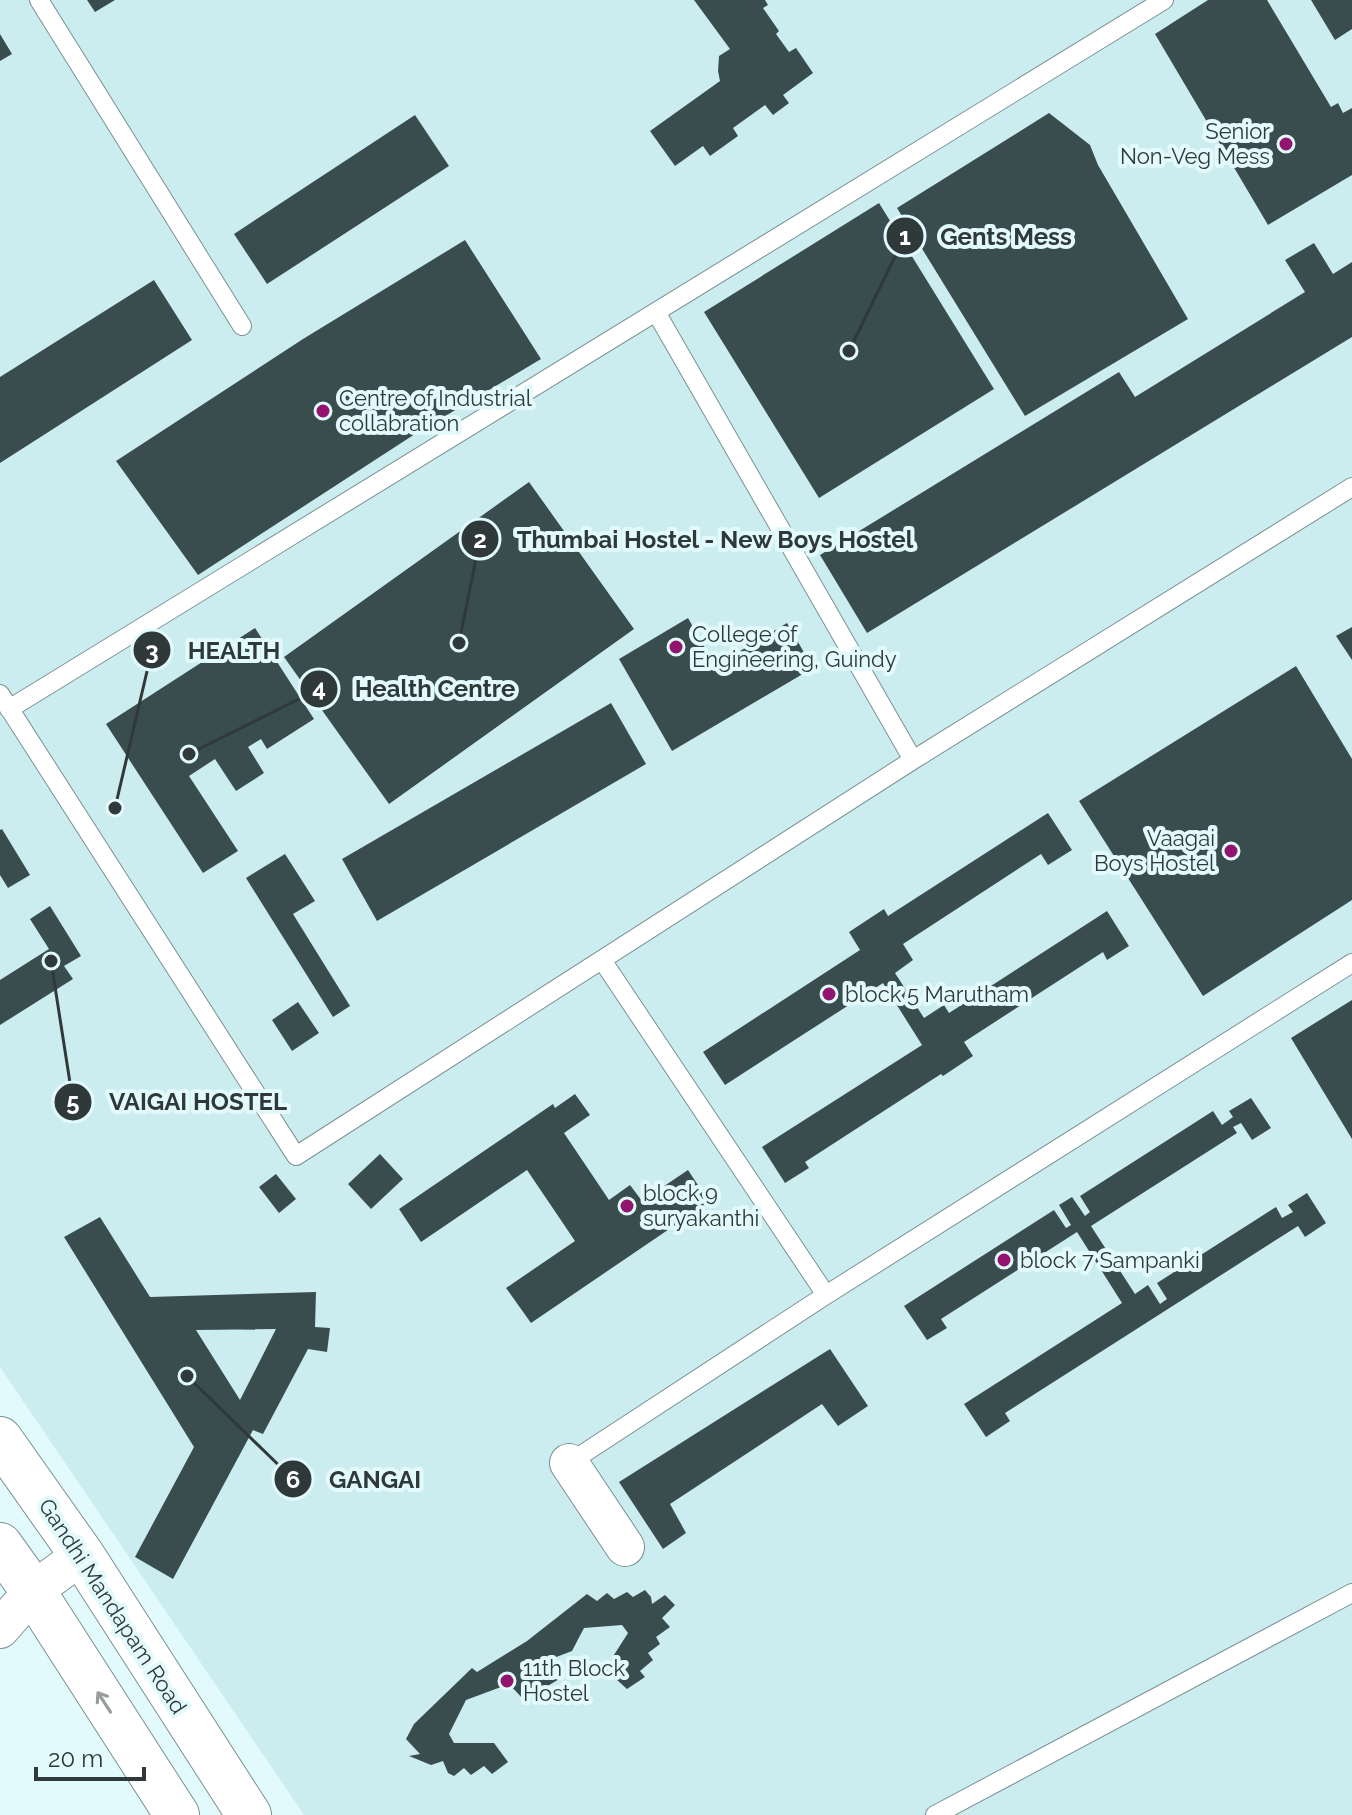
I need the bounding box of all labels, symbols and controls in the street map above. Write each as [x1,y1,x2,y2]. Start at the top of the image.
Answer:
place label: Senior Non-Veg Mess [1120,118,1270,169]
marker: Senior Non-Veg Mess [1277,135,1295,153]
callout: Gents Mess [885,212,1088,260]
text: 1 [899,222,911,251]
text: Gents Mess [940,222,1072,251]
place label: Centre of Industrial collabration [339,385,532,436]
marker: Centre of Industrial collabration [314,402,332,420]
callout: Thumbai Hostel - New Boys Hostel [460,515,930,563]
text: 2 [473,525,487,554]
text: Thumbai Hostel - New Boys Hostel [517,525,914,554]
place label: College of Engineering, Guindy [692,621,897,672]
callout: HEALTH [132,626,296,674]
text: 3 [145,636,159,665]
text: HEALTH [188,636,280,665]
marker: College of Engineering, Guindy [667,638,685,656]
callout: Health Centre [299,665,532,713]
text: 4 [312,674,326,703]
text: Health Centre [355,674,515,703]
place label: Vaagai Boys Hostel [1094,825,1215,876]
marker: Vaagai Boys Hostel [1222,842,1240,860]
place label: block 5 Marutham [845,981,1029,1007]
marker: block 5 Marutham [820,985,838,1003]
callout: VAIGAI HOSTEL [53,1078,303,1126]
text: 5 [66,1087,80,1116]
text: VAIGAI HOSTEL [109,1087,287,1116]
place label: block 9 suryakanthi [643,1180,759,1231]
marker: block 9 suryakanthi [618,1197,636,1215]
place label: block 7 Sampanki [1020,1247,1200,1273]
marker: block 7 Sampanki [995,1251,1013,1269]
callout: GANGAI [273,1455,437,1503]
text: 6 [286,1465,300,1494]
text: GANGAI [329,1465,421,1494]
street label: Gandhi Mandapam Road [34,1494,192,1718]
place label: 11th Block Hostel [523,1655,625,1706]
marker: 11th Block Hostel [498,1672,516,1690]
one-way arrow [96,1691,112,1714]
scale bar [36,1731,144,1781]
text: 20 m [48,1744,103,1773]

